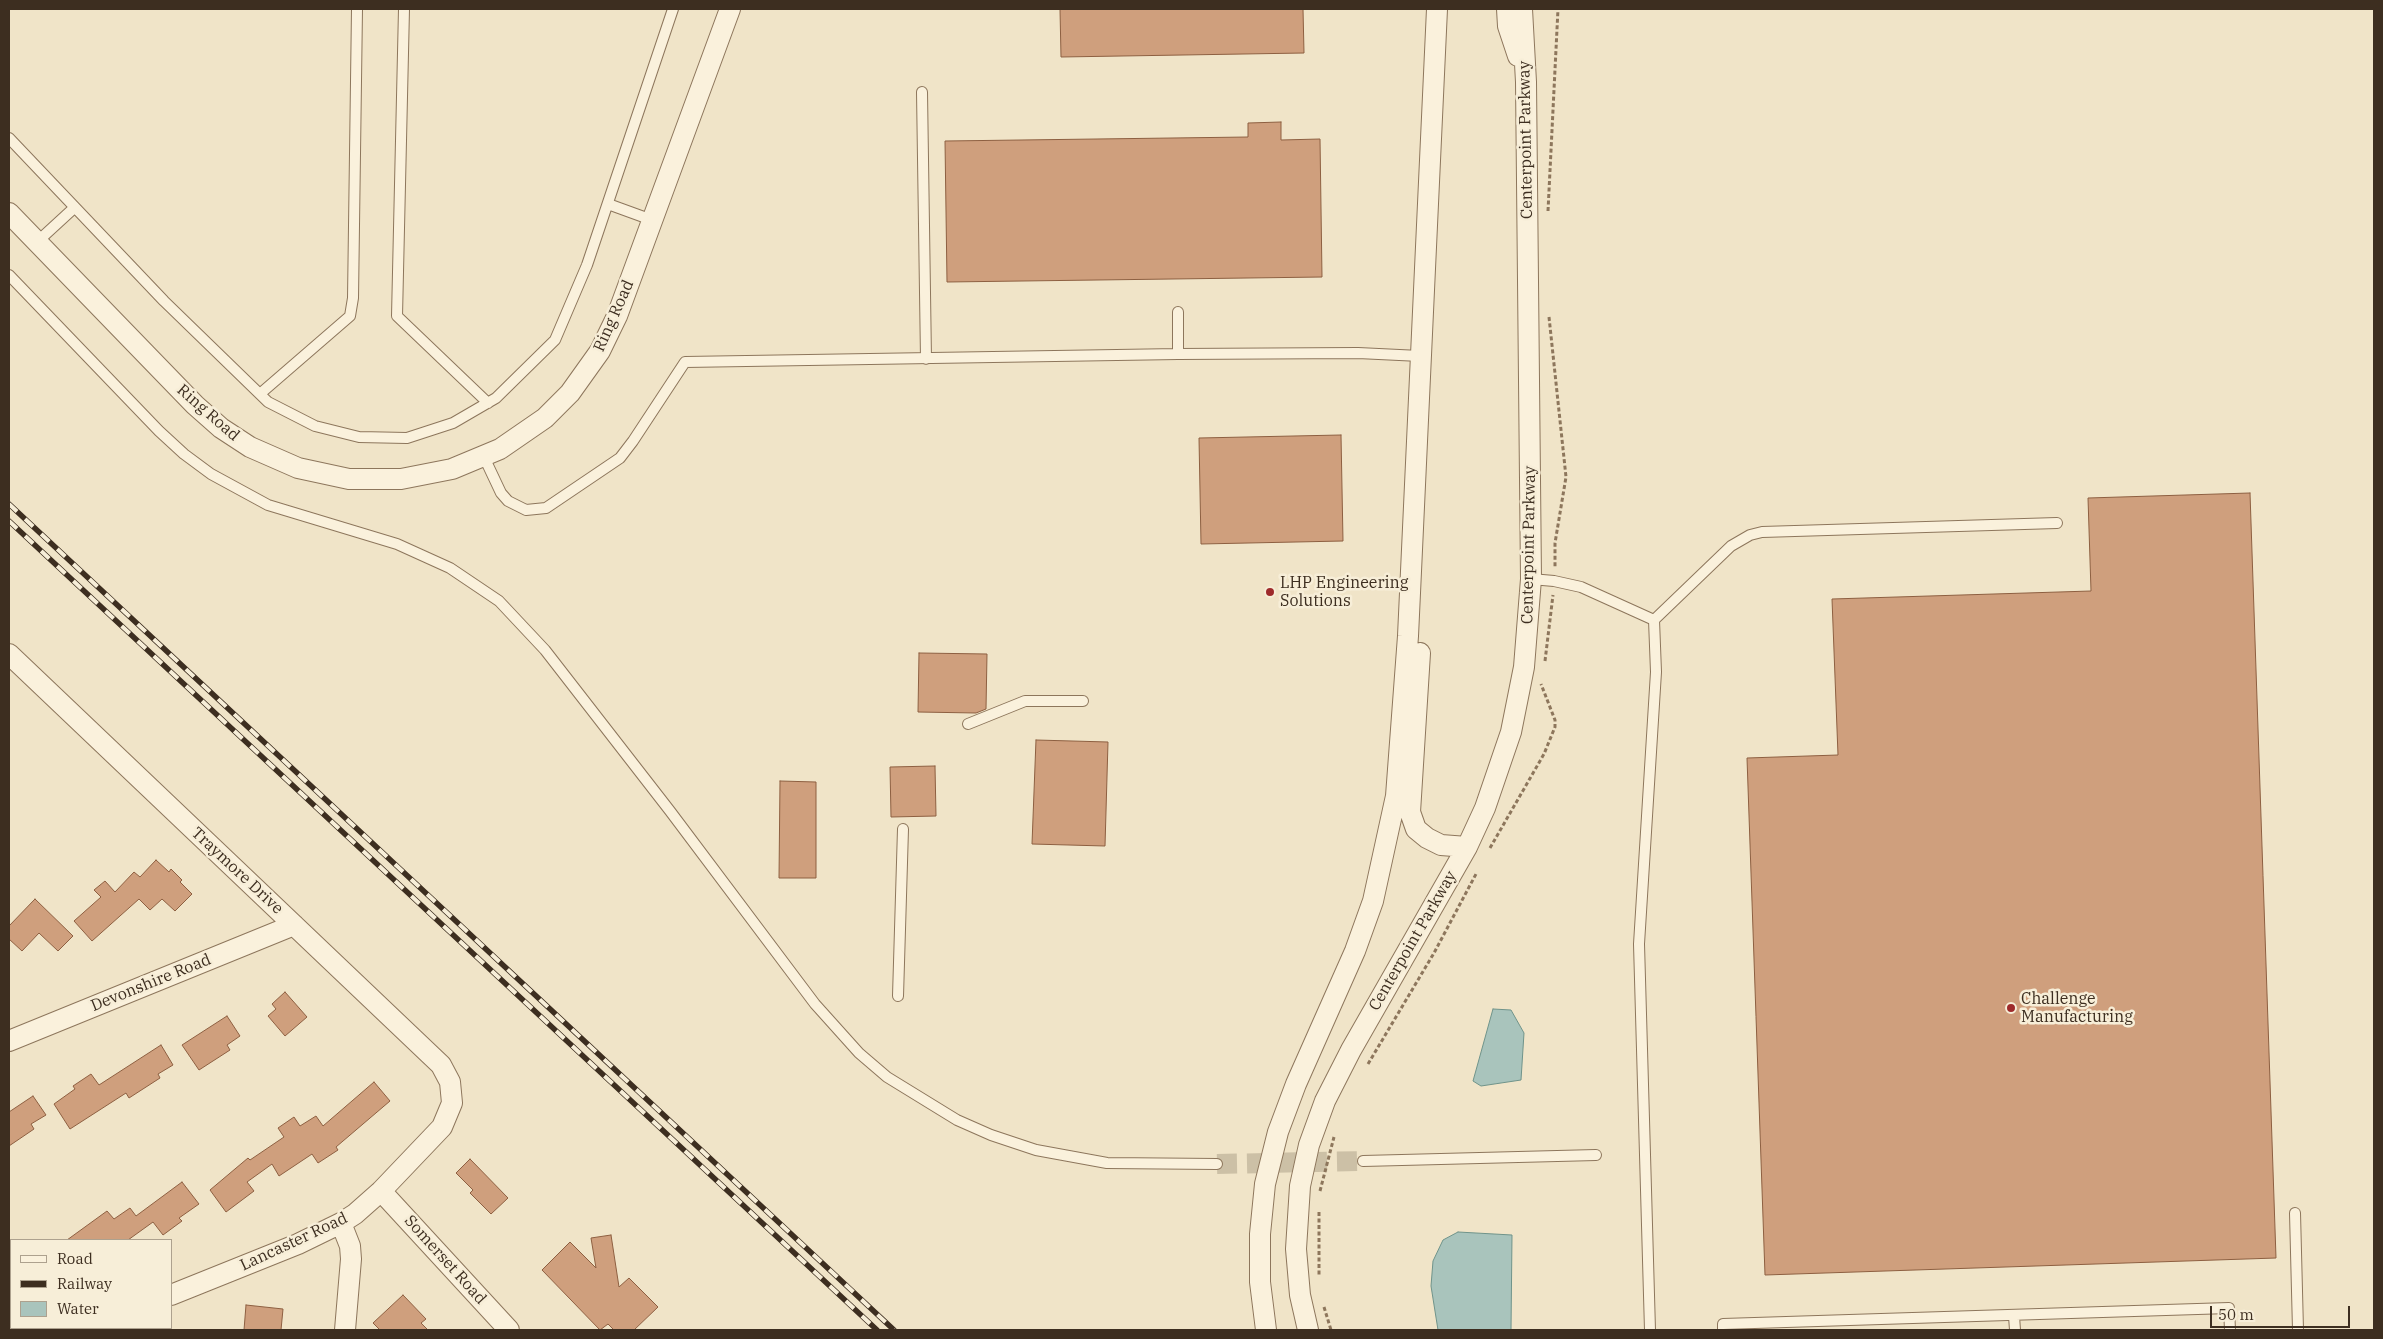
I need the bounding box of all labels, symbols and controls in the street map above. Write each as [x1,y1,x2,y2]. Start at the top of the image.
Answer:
street label: Centerpoint Parkway [1515,61,1537,219]
street label: Ring Road [590,277,638,355]
street label: Ring Road [173,381,243,445]
street label: Centerpoint Parkway [1518,466,1540,624]
place label: LHP Engineering Solutions [1280,573,1408,611]
marker: LHP Engineering Solutions [1264,586,1276,598]
street label: Traymore Drive [187,824,287,918]
street label: Centerpoint Parkway [1365,868,1461,1014]
street label: Devonshire Road [88,950,214,1016]
place label: Challenge Manufacturing [2021,989,2133,1027]
marker: Challenge Manufacturing [2005,1002,2017,1014]
street label: Lancaster Road [237,1209,351,1275]
street label: Somerset Road [400,1211,490,1309]
legend [10,1239,172,1329]
text: Road [57,1249,93,1268]
text: Railway [57,1274,112,1293]
scale bar [2213,1296,2353,1328]
text: Water [57,1299,99,1318]
text: 50 m [2218,1305,2254,1324]

